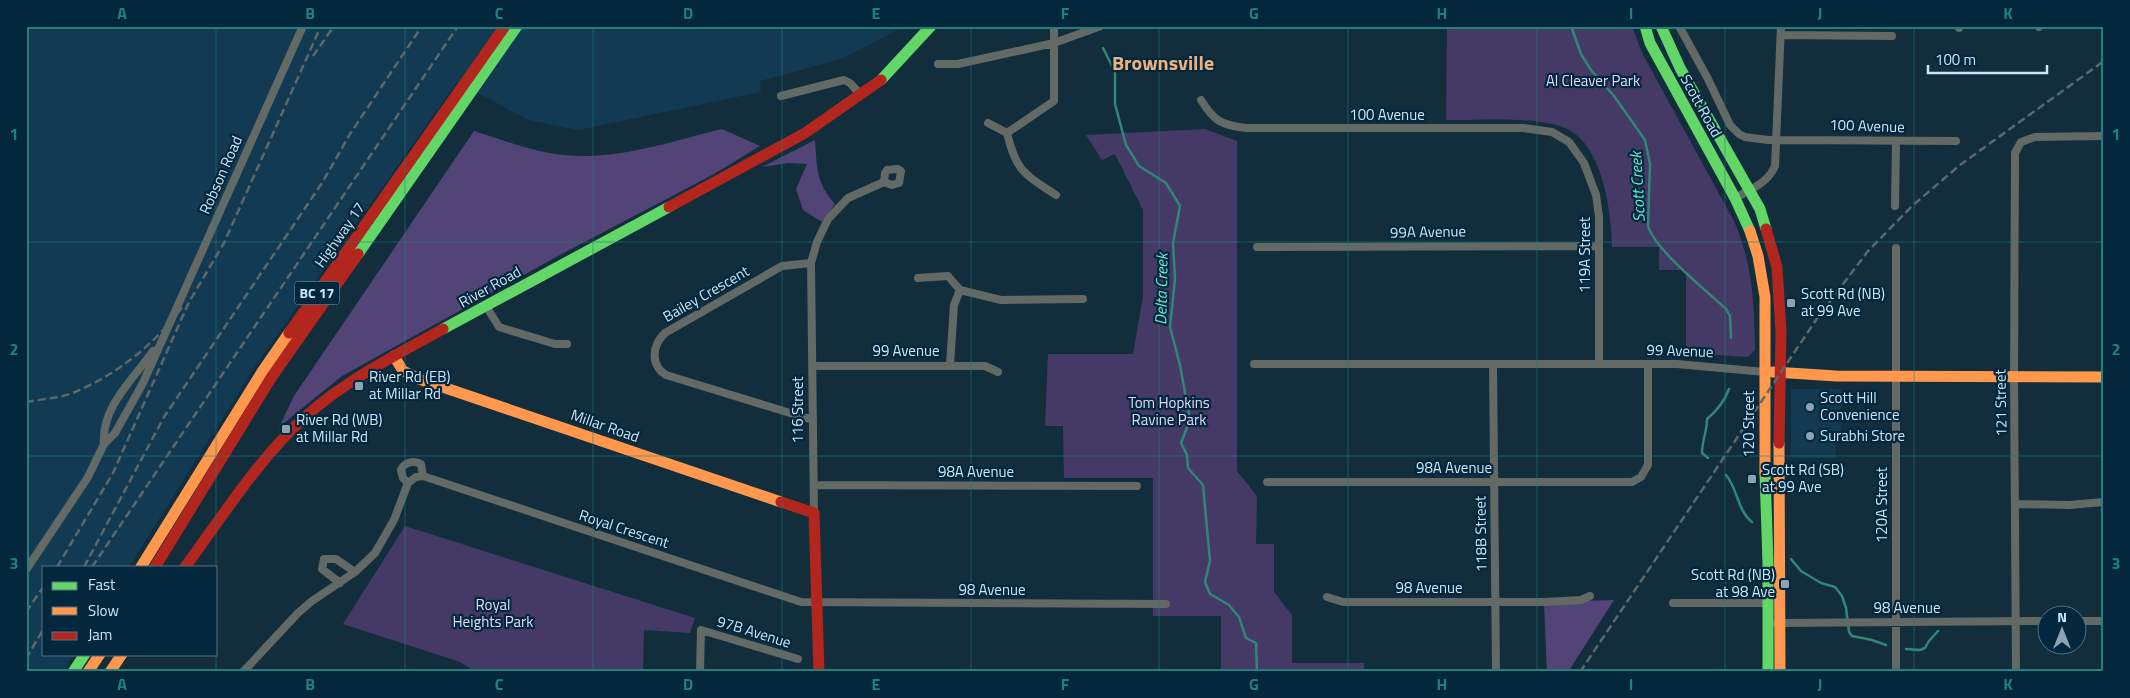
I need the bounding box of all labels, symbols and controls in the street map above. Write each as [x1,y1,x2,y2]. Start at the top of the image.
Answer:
text: A [117,1,127,25]
text: B [305,1,315,25]
text: C [495,1,504,25]
text: D [683,1,693,25]
text: E [872,1,881,25]
text: F [1061,1,1070,25]
text: G [1249,1,1259,25]
text: H [1437,1,1447,25]
text: I [1629,1,1633,25]
text: J [1818,1,1822,25]
text: K [2003,1,2013,25]
scale bar [1928,42,2046,74]
district label: Brownsville [1112,47,1214,78]
text: 100 m [1935,48,1976,71]
park label: Al Cleaver Park [1546,69,1640,92]
street label: Scott Road [1675,70,1728,141]
street label: 100 Avenue [1349,103,1425,126]
street label: 100 Avenue [1829,113,1905,138]
text: 1 [10,122,18,146]
text: 1 [2112,122,2120,146]
street label: Robson Road [193,132,248,218]
water label: Scott Creek [1623,149,1651,223]
street label: Highway 17 [309,197,371,272]
street label: 119A Street [1573,216,1596,293]
street label: 99A Avenue [1390,219,1466,244]
water label: Delta Creek [1148,251,1174,325]
street label: Bailey Crescent [658,259,754,328]
street label: River Road [454,260,525,313]
road number: BC 17 [294,282,340,304]
place label: Scott Rd (NB) at 99 Ave [1801,282,1885,322]
marker: Scott Rd (NB) at 99 Ave [1785,297,1797,309]
text: 2 [10,337,18,361]
text: 2 [2112,337,2120,361]
street label: 99 Avenue [1646,338,1714,363]
street label: 99 Avenue [872,339,940,362]
place label: River Rd (EB) at Millar Rd [369,365,451,405]
street label: 121 Street [1988,368,2013,437]
street label: 116 Street [786,376,809,444]
marker: River Rd (EB) at Millar Rd [353,380,365,392]
place label: Scott Hill Convenience [1820,386,1900,426]
street label: 120 Street [1737,390,1760,458]
park label: Tom Hopkins Ravine Park [1128,391,1210,431]
marker: Scott Hill Convenience [1804,401,1816,413]
street label: Millar Road [568,403,643,448]
place label: River Rd (WB) at Millar Rd [296,408,383,448]
marker: River Rd (WB) at Millar Rd [280,423,292,435]
place label: Surabhi Store [1820,424,1905,447]
marker: Surabhi Store [1804,430,1816,442]
street label: 98A Avenue [1416,456,1492,479]
place label: Scott Rd (SB) at 99 Ave [1762,458,1844,498]
street label: 98A Avenue [938,460,1014,483]
street label: 120A Street [1870,466,1893,543]
marker: Scott Rd (SB) at 99 Ave [1746,473,1758,485]
street label: 118B Street [1468,495,1493,572]
street label: Royal Crescent [576,503,673,554]
text: 3 [10,551,18,575]
text: 3 [2112,551,2120,575]
place label: Scott Rd (NB) at 98 Ave [1691,563,1775,603]
legend [42,566,218,656]
text: Fast [88,573,116,596]
street label: 98 Avenue [1395,576,1463,599]
street label: 98 Avenue [958,578,1026,601]
marker: Scott Rd (NB) at 98 Ave [1779,578,1791,590]
park label: Royal Heights Park [453,593,533,633]
street label: 98 Avenue [1873,596,1941,619]
text: Slow [88,599,119,622]
north arrow [2038,606,2088,656]
text: N [2057,606,2067,627]
street label: 97B Avenue [714,609,794,654]
text: Jam [88,623,112,646]
text: A [117,672,127,696]
text: B [305,672,315,696]
text: C [495,672,504,696]
text: D [683,672,693,696]
text: E [872,672,881,696]
text: F [1061,672,1070,696]
text: G [1249,672,1259,696]
text: H [1437,672,1447,696]
text: I [1629,672,1633,696]
text: J [1818,672,1822,696]
text: K [2003,672,2013,696]

